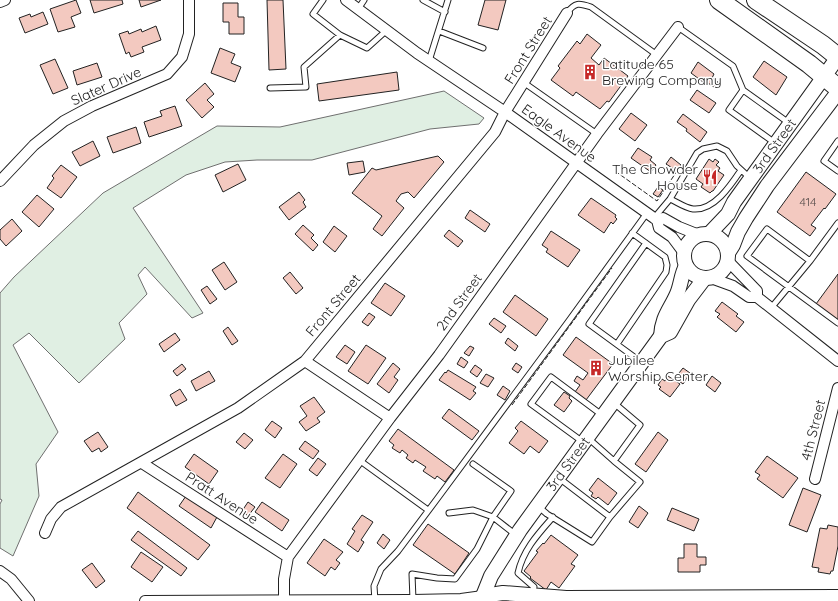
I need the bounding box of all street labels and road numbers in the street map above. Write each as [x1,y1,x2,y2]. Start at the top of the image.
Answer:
street label: Front Street [500,13,556,87]
street label: Slater Drive [68,62,144,109]
street label: Eagle Avenue [518,100,600,166]
street label: 3rd Street [749,115,800,177]
street label: Front Street [302,270,365,340]
street label: 2nd Street [432,270,486,334]
street label: 4th Street [797,397,829,462]
street label: 3rd Street [542,433,594,495]
street label: Pratt Avenue [182,468,262,528]

